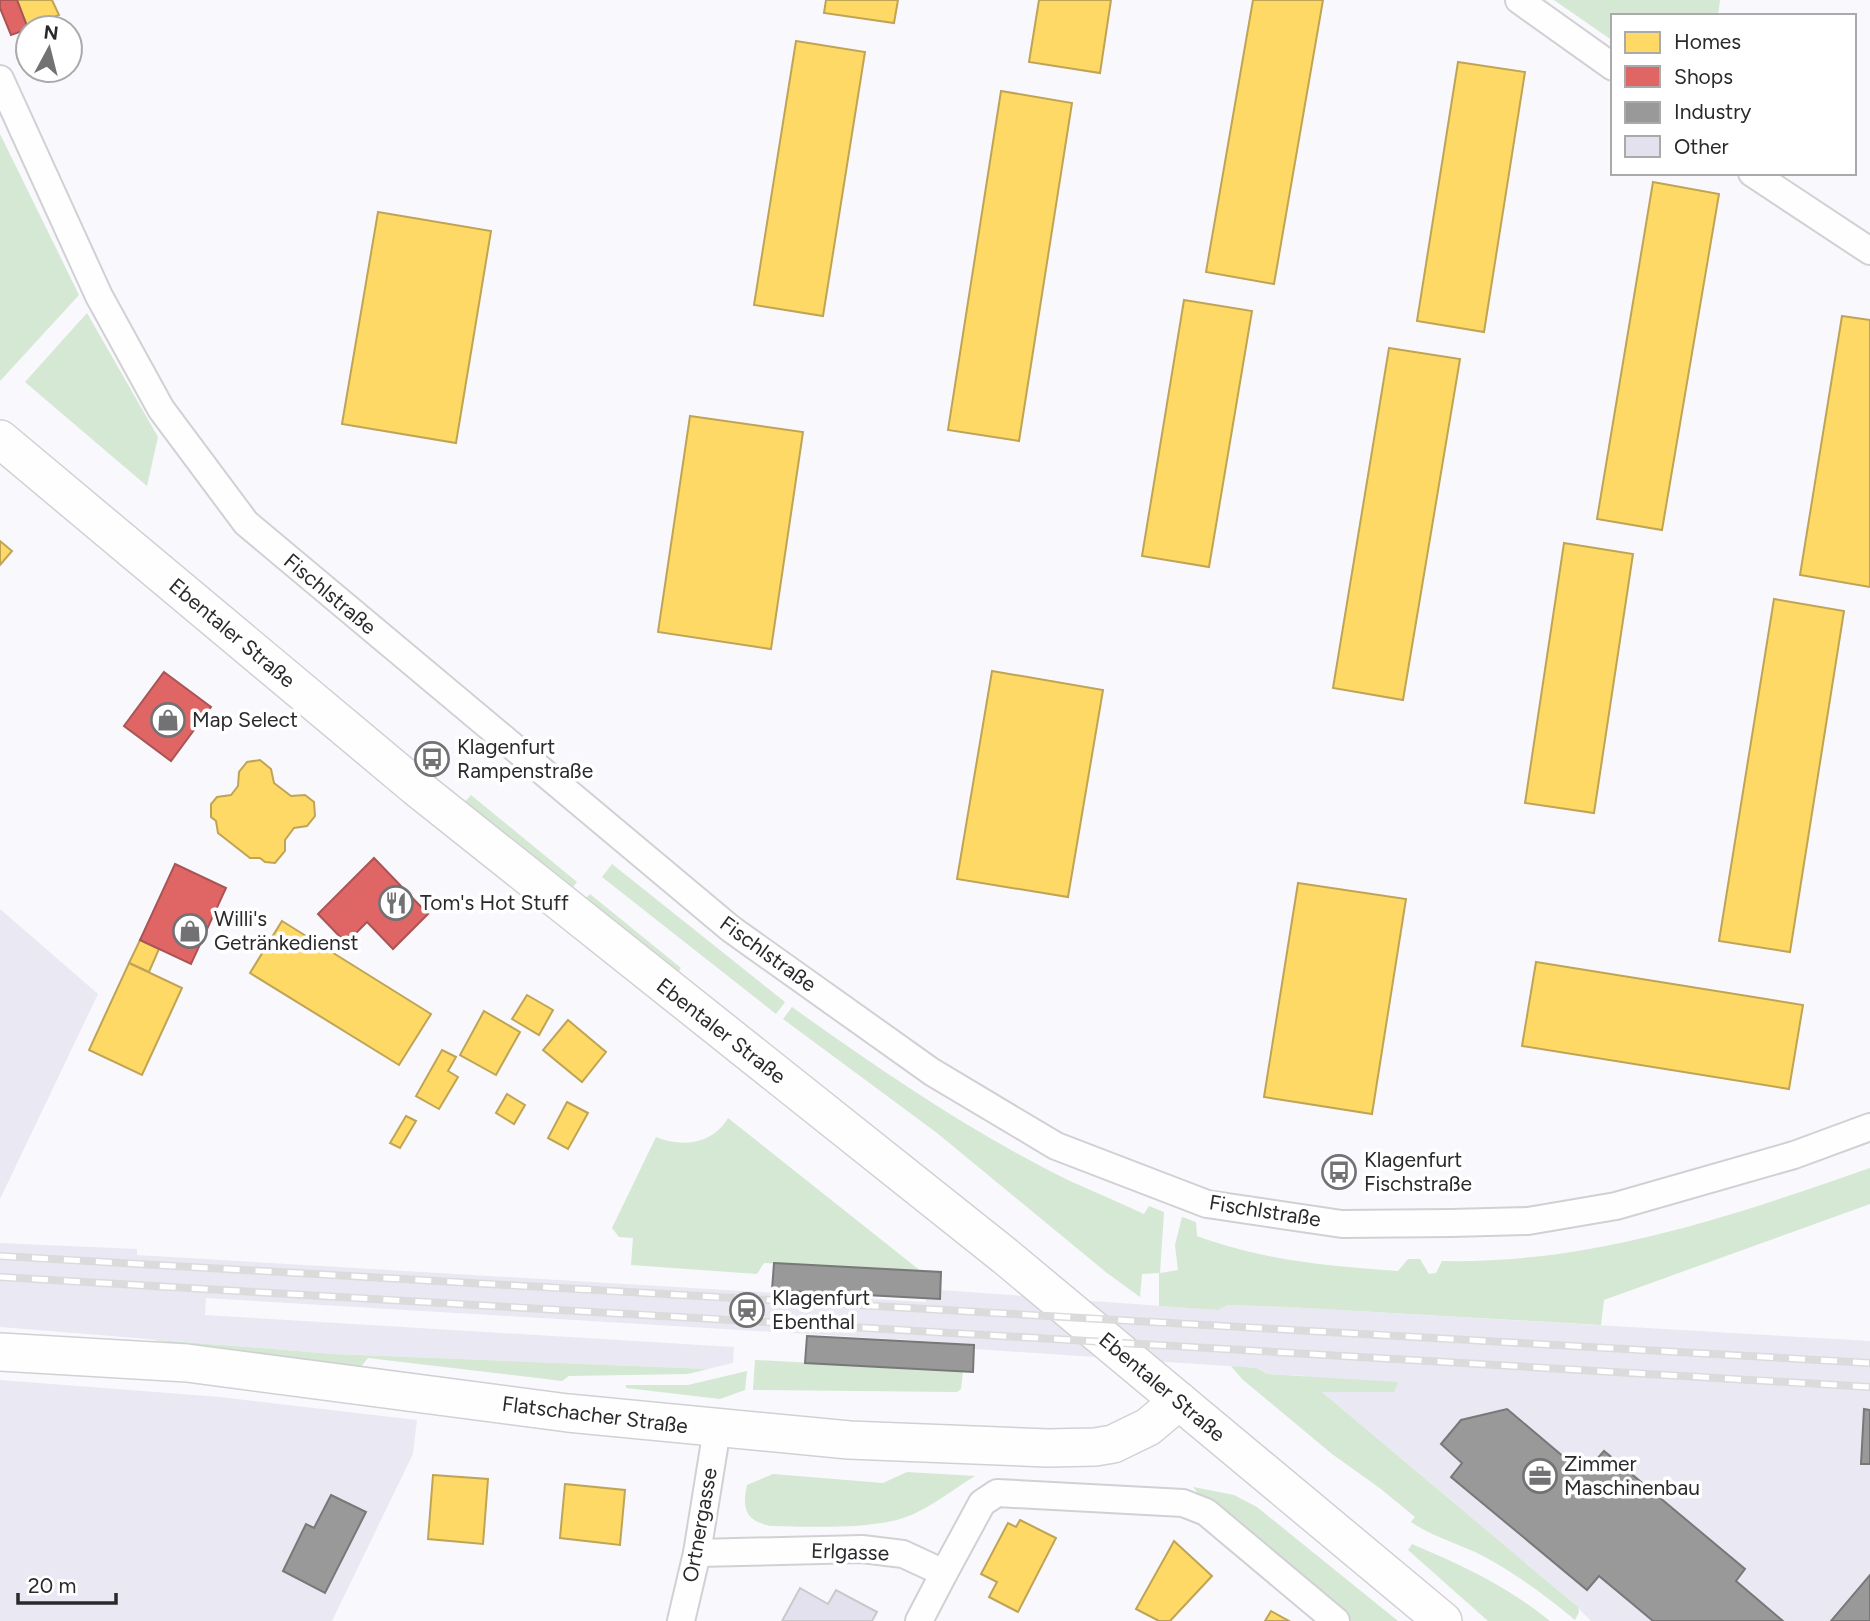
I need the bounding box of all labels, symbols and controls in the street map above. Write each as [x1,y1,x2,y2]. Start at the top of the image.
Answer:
north arrow [14,14,84,84]
legend [1611,14,1856,175]
text: N [42,20,60,45]
text: Homes [1674,29,1741,54]
text: Shops [1674,64,1733,89]
text: Industry [1674,99,1751,124]
text: Other [1674,134,1729,159]
street label: Fischlstraße [279,548,381,639]
street label: Ebentaler Straße [164,573,300,693]
shop icon: Map Select [149,701,187,739]
place label: Map Select [192,707,298,732]
place label: Klagenfurt Rampenstraße [457,734,593,783]
bus stop icon: Klagenfurt Rampenstraße [413,740,451,778]
restaurant icon: Tom's Hot Stuff [377,884,415,922]
place label: Tom's Hot Stuff [420,890,569,915]
place label: Willi's Getränkedienst [214,906,358,955]
street label: Fischlstraße [715,910,821,997]
shop icon: Willi's Getränkedienst [171,912,209,950]
street label: Ebentaler Straße [652,972,791,1089]
place label: Klagenfurt Fischstraße [1364,1147,1472,1196]
bus stop icon: Klagenfurt Fischstraße [1320,1153,1358,1191]
street label: Fischlstraße [1208,1189,1323,1232]
place label: Klagenfurt Ebenthal [772,1285,870,1334]
station icon: Klagenfurt Ebenthal [728,1291,766,1329]
street label: Ebentaler Straße [1094,1327,1230,1447]
street label: Flatschacher Straße [501,1391,689,1438]
place label: Zimmer Maschinenbau [1564,1451,1700,1500]
office icon: Zimmer Maschinenbau [1521,1457,1559,1495]
street label: Ortnergasse [677,1466,722,1584]
street label: Erlgasse [810,1538,890,1565]
scale bar [18,1562,116,1606]
text: 20 m [28,1573,76,1598]

